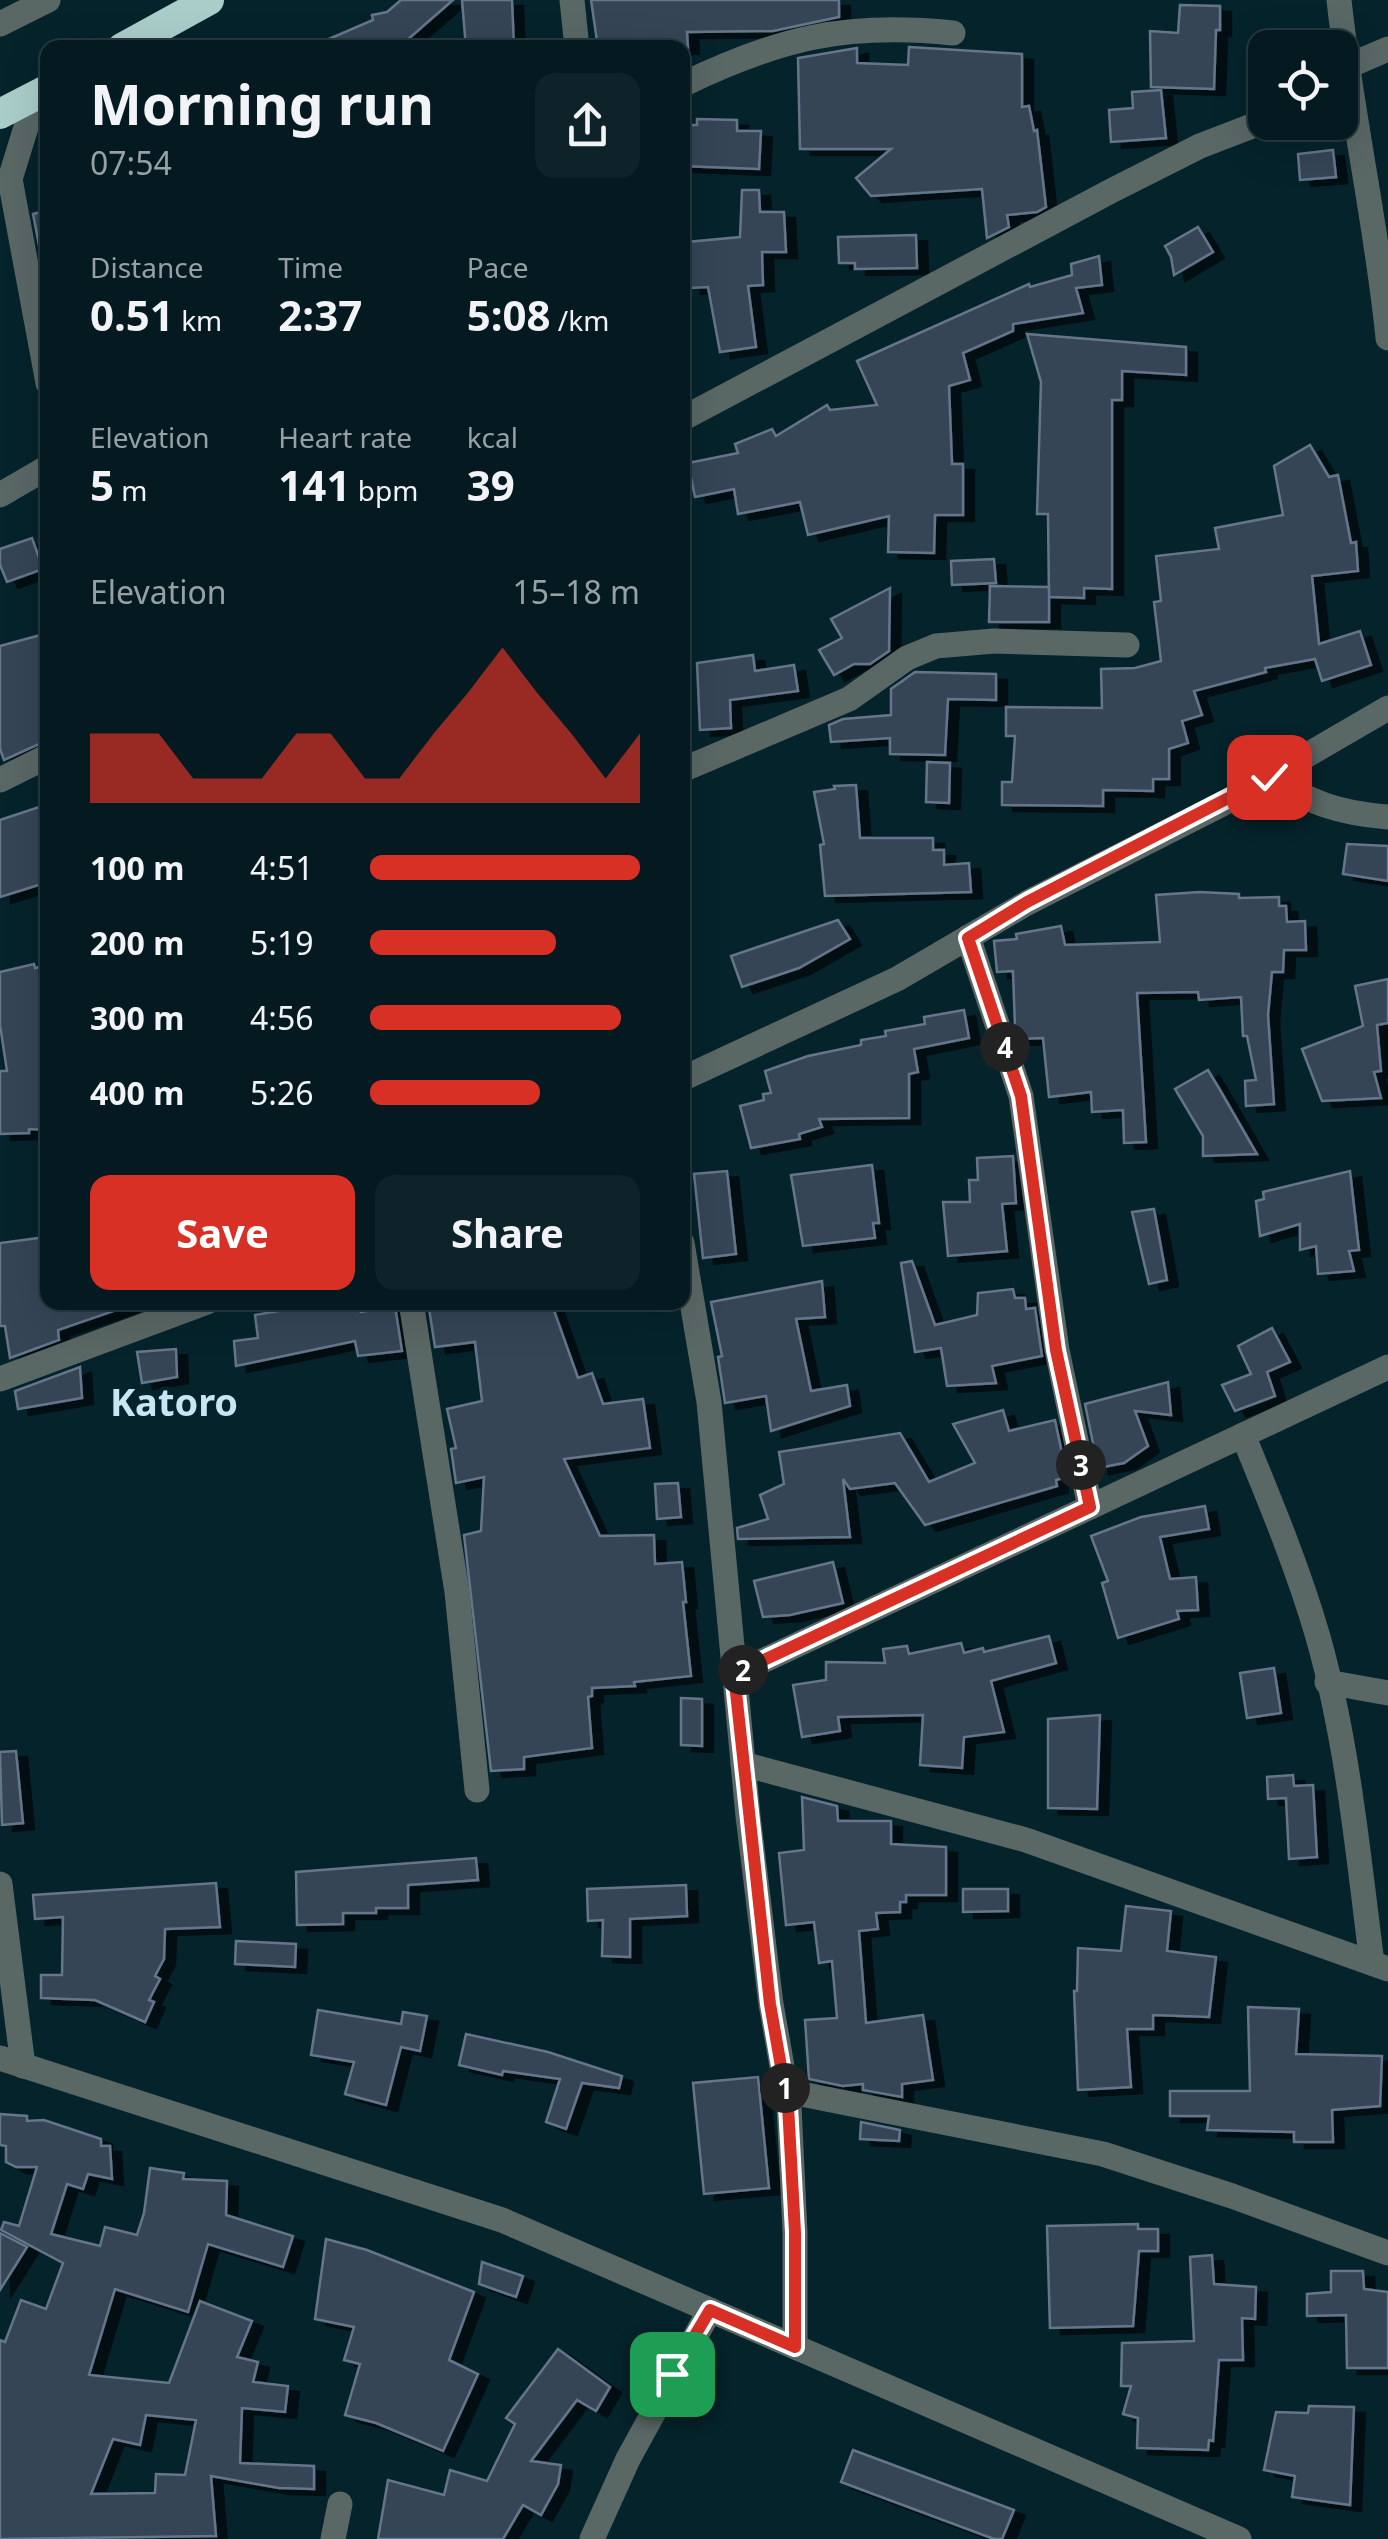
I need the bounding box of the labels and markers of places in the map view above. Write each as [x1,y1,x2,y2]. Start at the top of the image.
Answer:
pin [1227,735,1312,820]
pin: 4 [980,1022,1030,1072]
pin: 3 [1056,1440,1106,1490]
pin: 2 [718,1645,768,1695]
pin: 1 [760,2063,810,2113]
pin [630,2332,715,2417]

